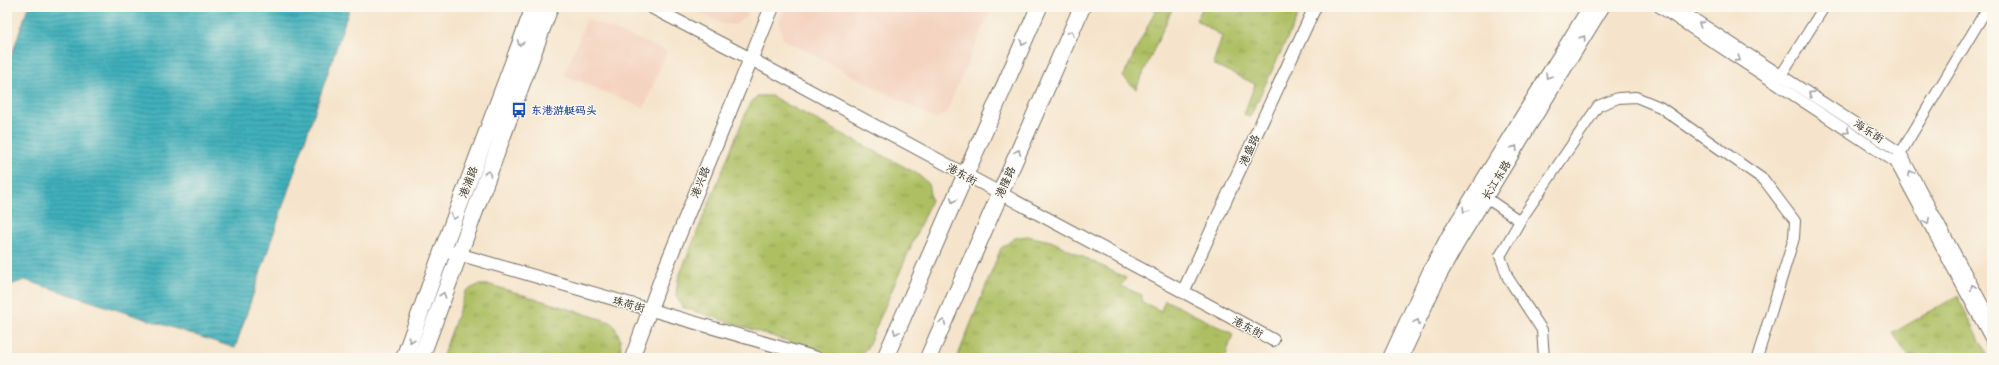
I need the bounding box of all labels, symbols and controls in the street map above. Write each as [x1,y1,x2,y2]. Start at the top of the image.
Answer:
one-way arrow [1699,21,1706,28]
one-way arrow [1066,30,1074,37]
one-way arrow [1579,35,1586,42]
one-way arrow [1020,38,1028,46]
one-way arrow [517,40,525,47]
one-way arrow [1734,54,1741,62]
one-way arrow [1545,72,1553,79]
one-way arrow [1808,92,1815,99]
bus stop icon: 东港游艇码头 [510,101,528,119]
place label: 东港游艇码头 [531,104,597,117]
street label: 海乐街 [1851,117,1887,146]
one-way arrow [1843,126,1850,133]
street label: 港盛路 [1237,133,1262,168]
one-way arrow [1511,145,1518,152]
one-way arrow [1013,149,1021,156]
street label: 长江东路 [1479,158,1514,202]
street label: 港东街 [944,161,980,189]
street label: 港浦路 [456,164,480,200]
street label: 港兴路 [688,164,713,200]
street label: 港隆路 [993,164,1018,200]
one-way arrow [484,169,492,176]
one-way arrow [1909,169,1916,177]
one-way arrow [950,196,958,203]
one-way arrow [1462,206,1470,213]
one-way arrow [451,214,459,221]
one-way arrow [1923,217,1930,224]
one-way arrow [1971,284,1978,291]
one-way arrow [438,291,447,298]
street label: 珠荷街 [611,294,647,316]
street label: 港东街 [1230,314,1266,341]
one-way arrow [938,319,946,327]
one-way arrow [1412,319,1420,327]
one-way arrow [892,328,900,335]
one-way arrow [407,336,415,343]

